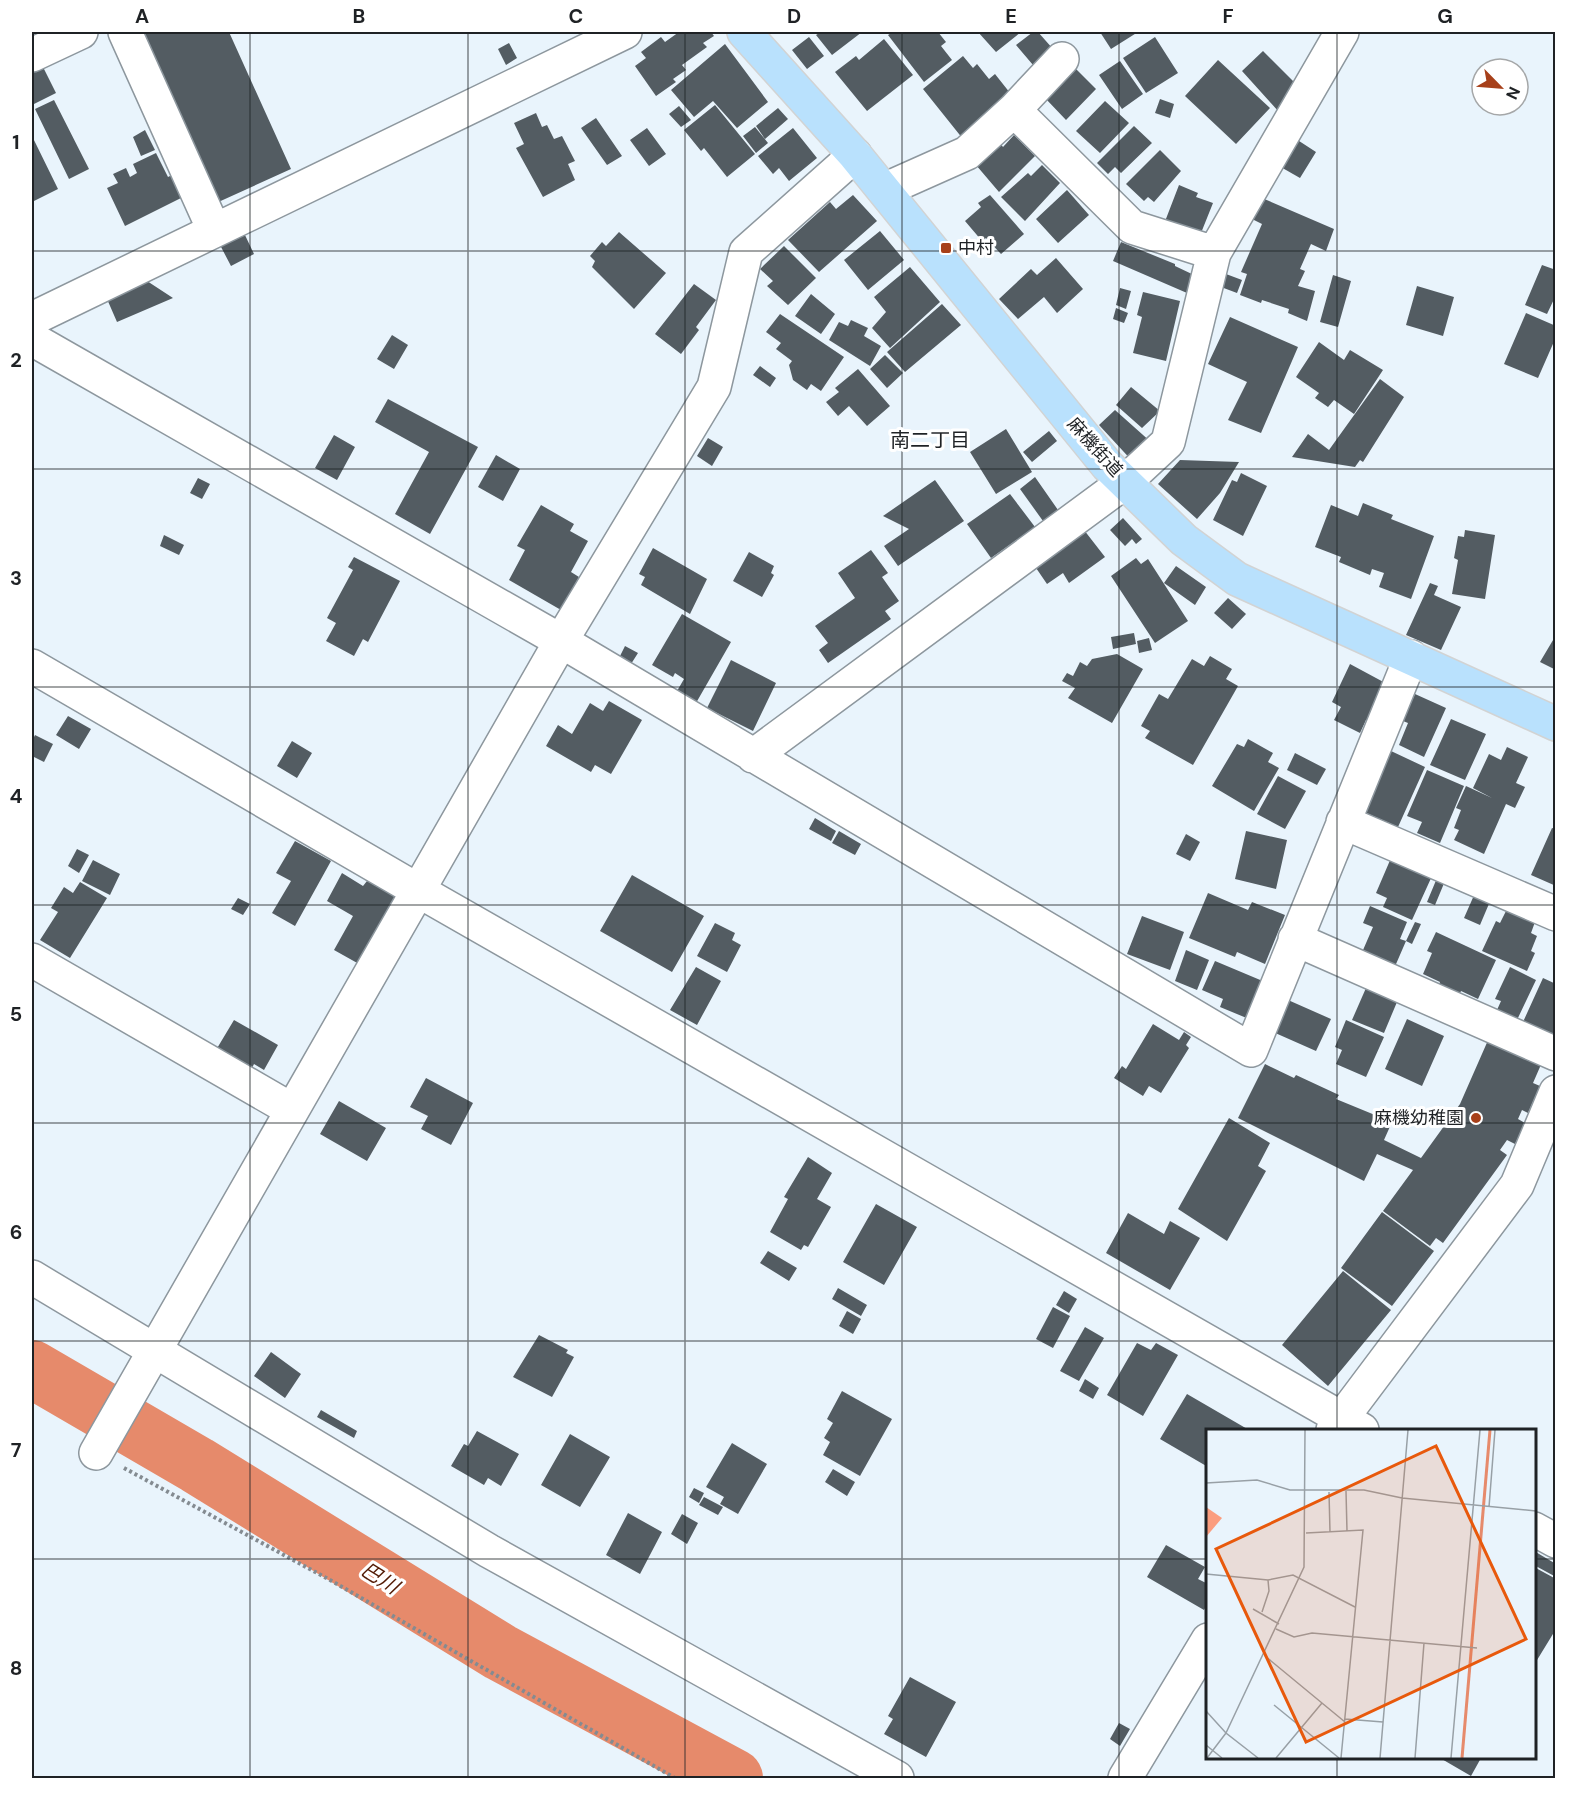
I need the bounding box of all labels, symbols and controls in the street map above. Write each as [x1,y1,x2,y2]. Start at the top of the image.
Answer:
text: A [135,3,149,29]
text: B [353,3,365,29]
text: C [569,3,583,29]
text: D [787,3,801,29]
text: E [1005,3,1017,29]
text: F [1222,3,1234,29]
text: G [1437,3,1453,29]
north arrow [1470,57,1530,117]
text: N [1501,83,1525,103]
text: 1 [12,129,20,155]
place label: 中村 [958,236,994,260]
marker: 中村 [939,241,953,255]
text: 2 [10,347,22,373]
street label: 麻機街道 [1062,412,1128,482]
district label: 南二丁目 [890,427,970,453]
text: 3 [10,565,22,591]
text: 4 [10,783,23,809]
text: 5 [10,1001,22,1027]
place label: 麻機幼稚園 [1374,1106,1464,1130]
marker: 麻機幼稚園 [1469,1111,1483,1125]
text: 6 [10,1219,22,1245]
inset map [1206,1429,1536,1759]
text: 7 [11,1437,22,1463]
water label: 巴川 [356,1556,406,1601]
text: 8 [10,1655,22,1681]

